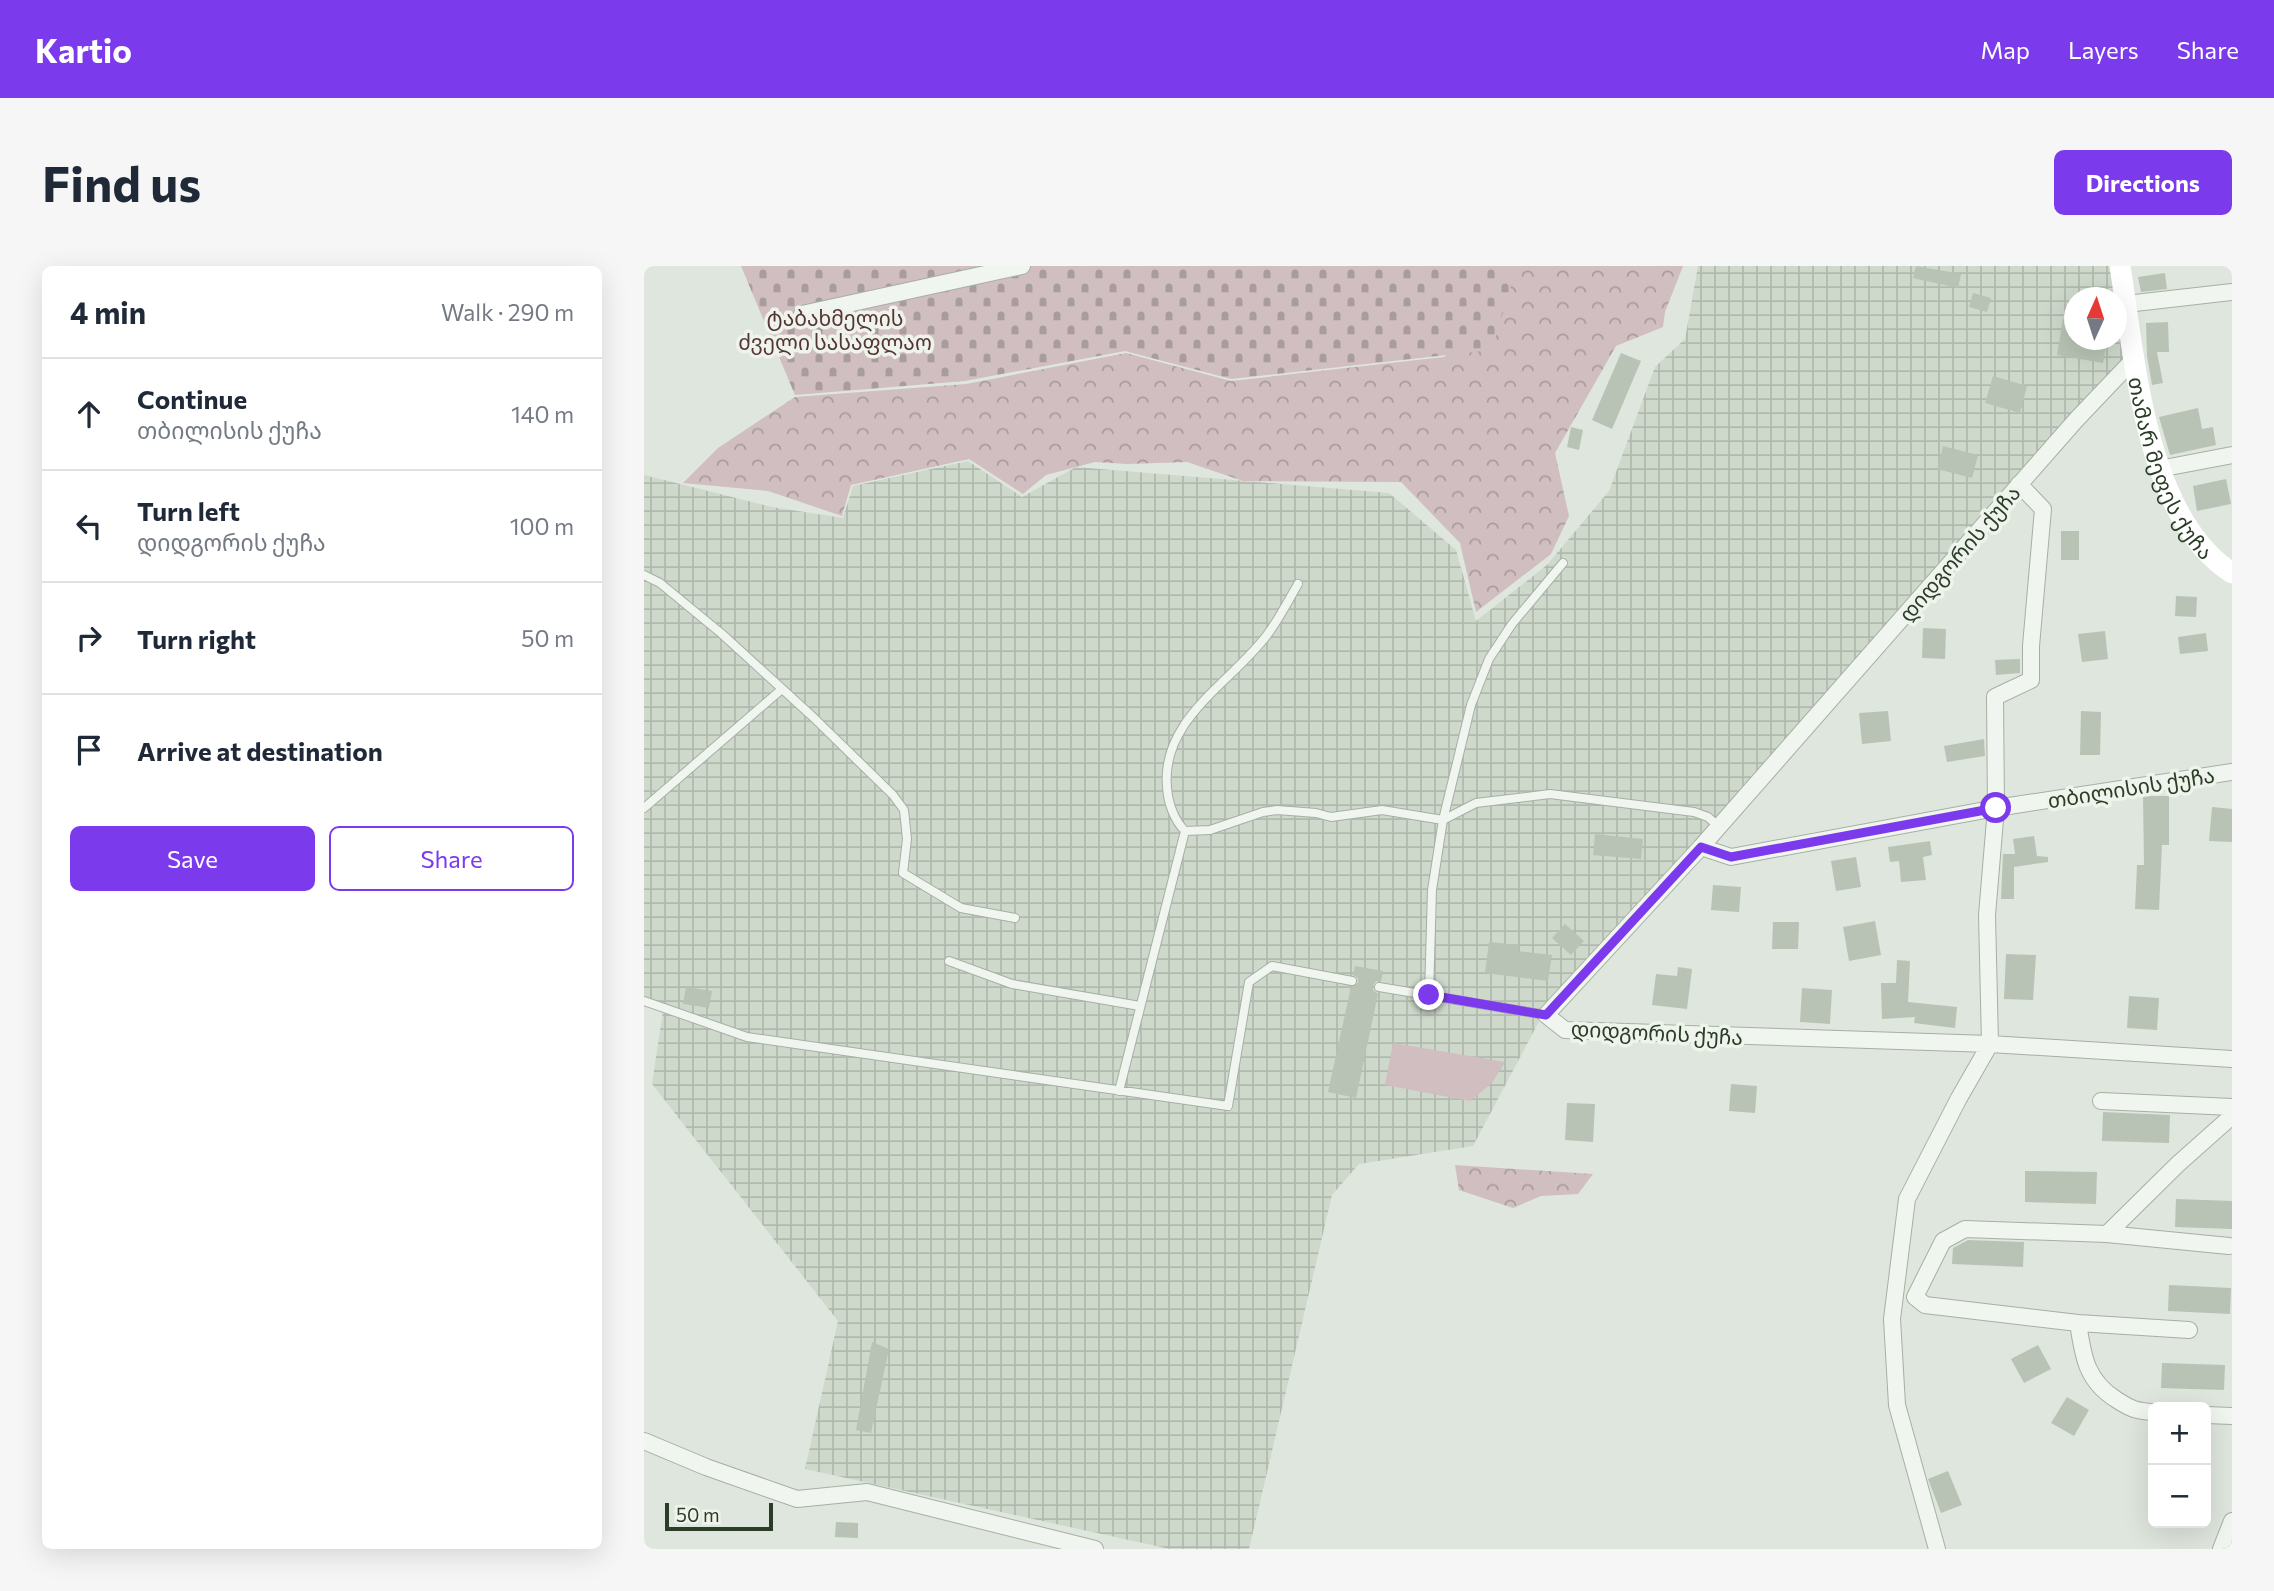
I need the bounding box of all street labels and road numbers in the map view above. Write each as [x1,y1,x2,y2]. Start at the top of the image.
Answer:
street label: თამარ მეფეს ქუჩა [2124,374,2219,564]
street label: დიდგორის ქუჩა [1893,480,2026,628]
street label: თბილისის ქუჩა [2046,761,2217,815]
street label: დიდგორის ქუჩა [1570,1015,1744,1051]

